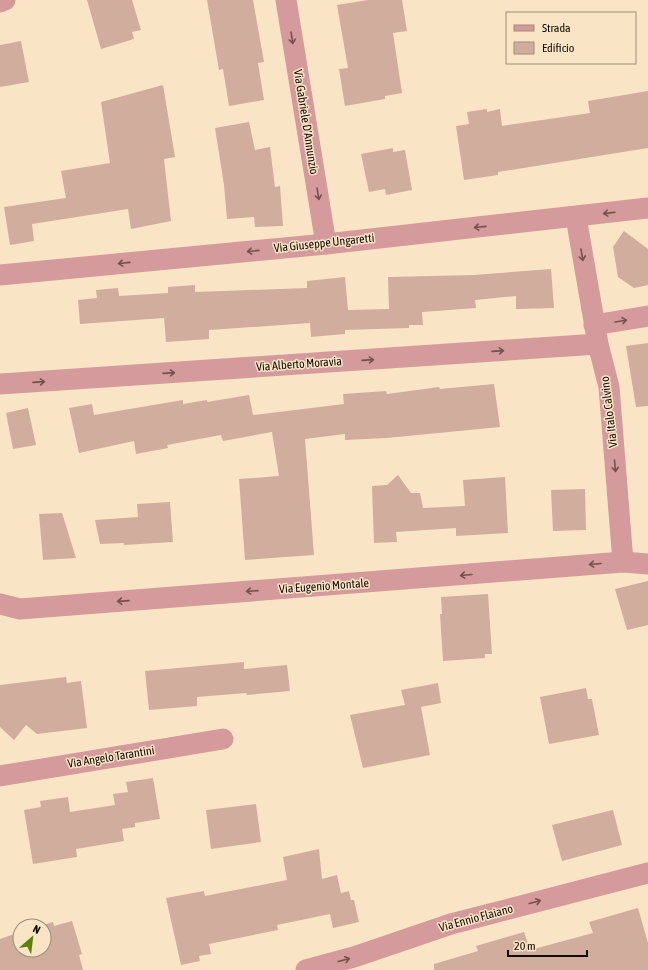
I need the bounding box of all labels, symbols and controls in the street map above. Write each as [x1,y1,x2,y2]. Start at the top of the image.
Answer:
legend [506,12,636,64]
text: Strada [542,21,571,35]
one-way arrow [289,32,297,45]
text: Edificio [542,41,575,55]
street label: Via Gabriele D'Annunzio [291,69,321,176]
one-way arrow [314,188,322,201]
one-way arrow [603,209,616,217]
one-way arrow [474,223,487,231]
street label: Via Giuseppe Ungaretti [273,231,375,255]
one-way arrow [247,247,260,254]
one-way arrow [579,248,587,261]
one-way arrow [118,259,131,267]
one-way arrow [614,317,627,325]
one-way arrow [491,347,504,355]
street label: Via Alberto Moravia [256,354,342,374]
one-way arrow [361,356,374,363]
one-way arrow [162,370,175,377]
street label: Via Italo Calvino [598,375,620,448]
one-way arrow [32,378,45,385]
one-way arrow [612,459,619,472]
one-way arrow [589,561,602,568]
one-way arrow [460,571,473,578]
street label: Via Eugenio Montale [279,576,369,596]
one-way arrow [246,588,259,595]
one-way arrow [117,598,130,605]
street label: Via Angelo Tarantini [67,743,155,771]
one-way arrow [529,898,542,905]
street label: Via Ennio Flaiano [437,901,515,935]
north arrow [12,918,52,958]
text: N [31,922,42,936]
scale bar [508,932,587,958]
text: 20 m [514,939,536,953]
one-way arrow [337,956,350,963]

